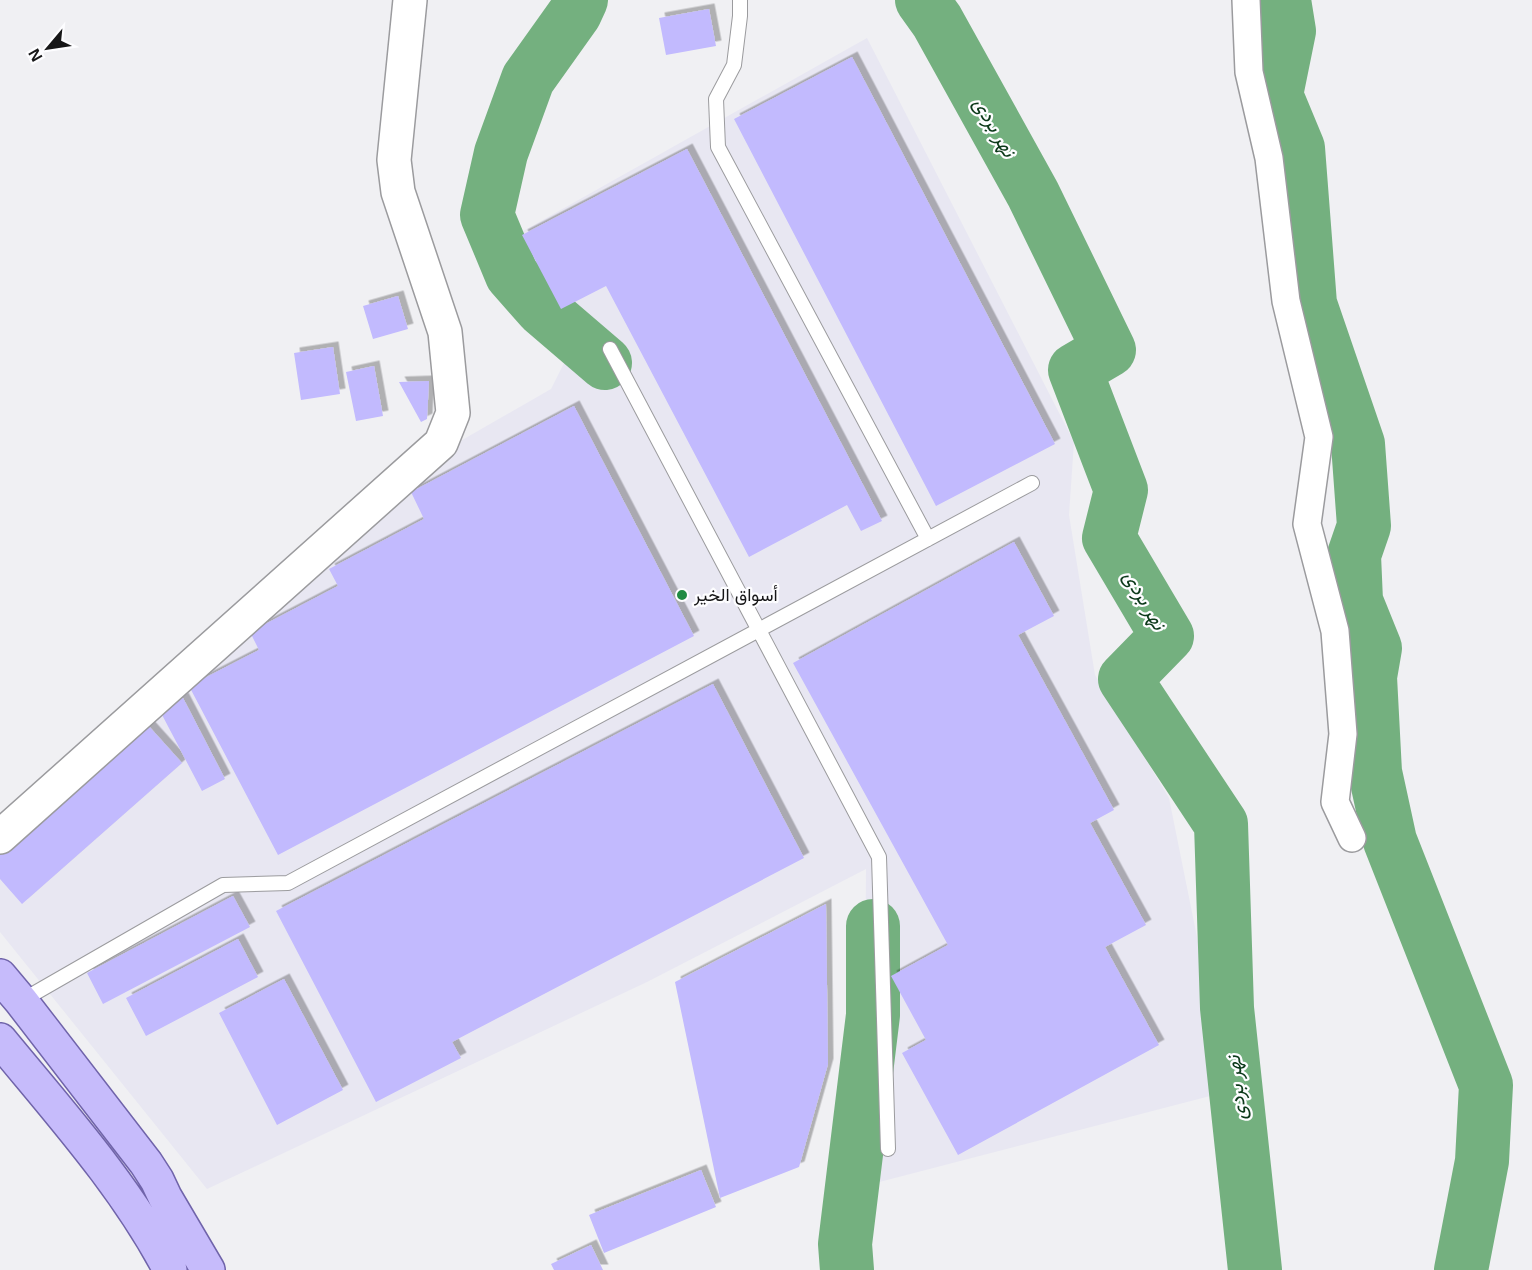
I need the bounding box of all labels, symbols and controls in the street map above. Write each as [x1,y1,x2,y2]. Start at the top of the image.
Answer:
north arrow [18,18,78,78]
text: N [25,46,46,64]
water label: نهر بردى [968,93,1021,163]
water label: نهر بردى [1118,566,1171,636]
place label: أسواق الخير [693,585,778,606]
marker: أسواق الخير [675,588,689,602]
water label: نهر بردى [1222,1053,1252,1121]

